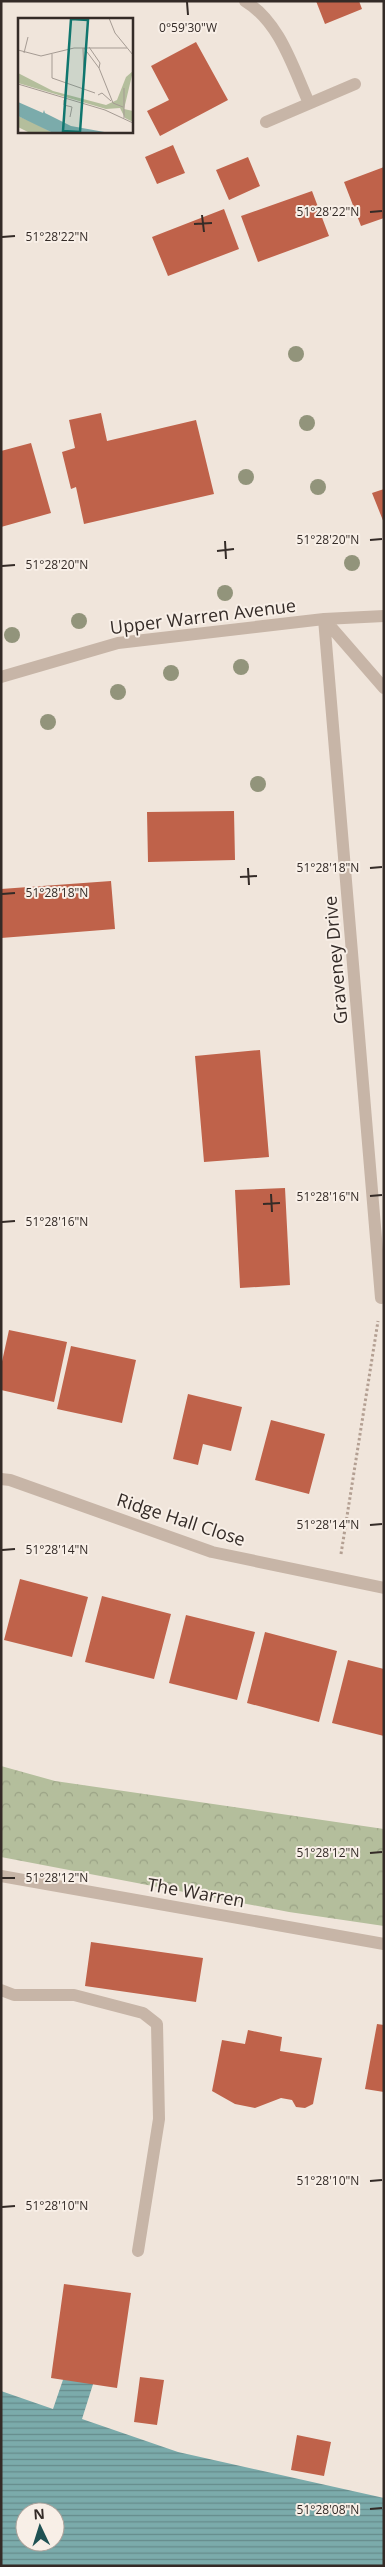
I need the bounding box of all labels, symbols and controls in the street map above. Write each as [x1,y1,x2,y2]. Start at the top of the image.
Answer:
inset map [18,18,132,132]
text: 0°59'30"W [159,19,217,36]
text: 51°28'22"N [297,203,359,220]
text: 51°28'22"N [26,228,88,245]
text: 51°28'20"N [297,531,359,548]
text: 51°28'20"N [26,556,88,573]
street label: Upper Warren Avenue [109,593,297,639]
text: 51°28'18"N [297,859,359,876]
text: 51°28'18"N [26,884,88,901]
street label: Graveney Drive [317,895,353,1025]
text: 51°28'16"N [297,1188,359,1205]
text: 51°28'16"N [26,1213,88,1230]
street label: Ridge Hall Close [114,1487,249,1551]
text: 51°28'14"N [297,1516,359,1533]
text: 51°28'14"N [26,1541,88,1558]
text: 51°28'12"N [297,1844,359,1861]
text: 51°28'12"N [26,1869,88,1886]
street label: The Warren [146,1872,247,1912]
text: 51°28'10"N [297,2172,359,2189]
text: 51°28'10"N [26,2197,88,2214]
text: 51°28'08"N [297,2501,359,2518]
north arrow [15,2502,65,2552]
text: N [33,2504,45,2523]

